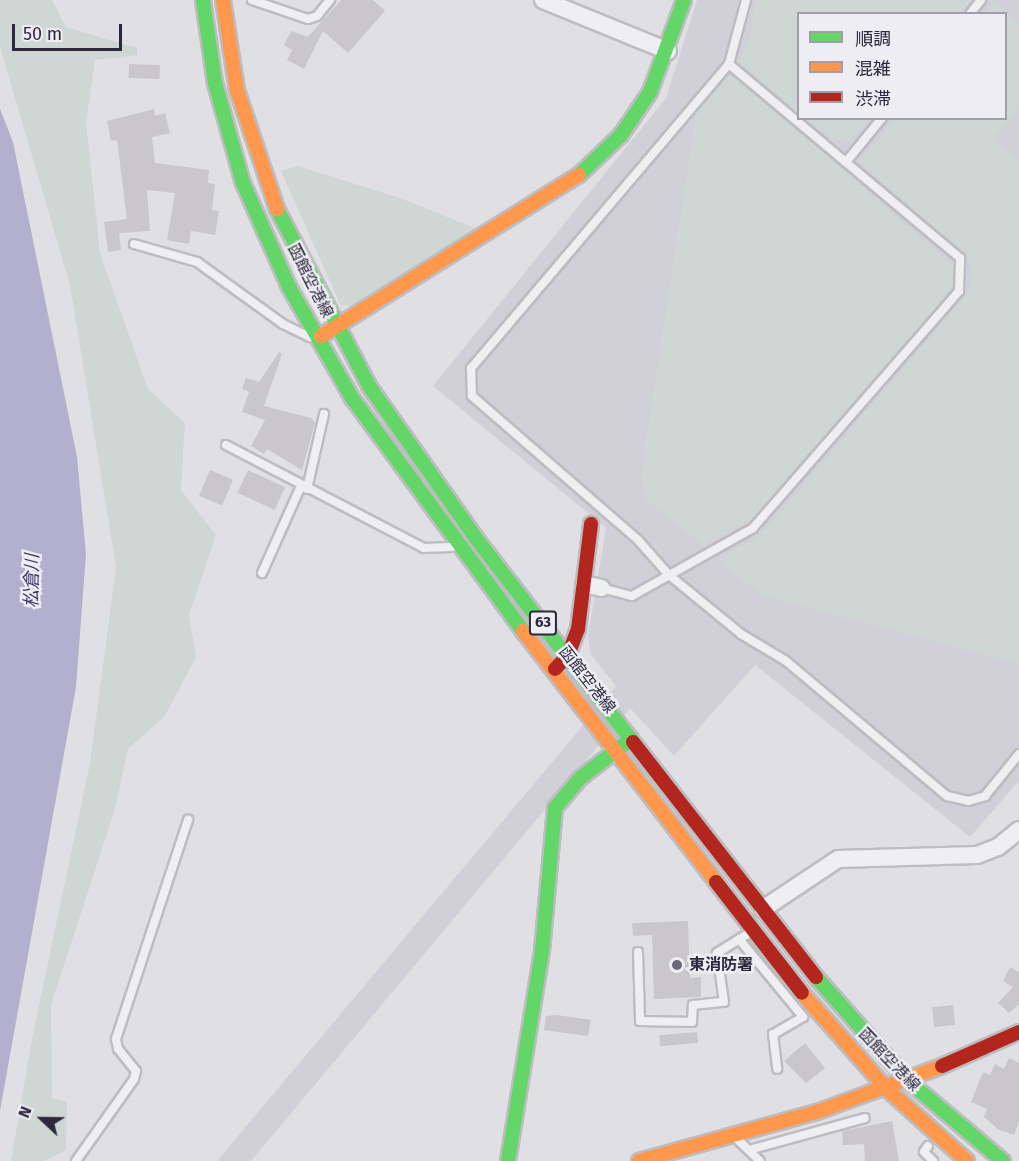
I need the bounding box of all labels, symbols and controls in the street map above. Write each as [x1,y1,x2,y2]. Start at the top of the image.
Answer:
scale bar [15,12,124,50]
legend [797,12,1007,120]
text: 50 m [23,23,62,45]
text: 順調 [855,28,891,50]
text: 混雑 [855,58,891,80]
text: 渋滞 [855,88,891,110]
street label: 函館空港線 [283,241,337,321]
water label: 松倉川 [21,554,43,608]
road number: 63 [528,611,558,635]
street label: 函館空港線 [555,643,619,717]
place label: 東消防署 [689,955,753,975]
marker: 東消防署 [670,958,684,972]
street label: 函館空港線 [854,1025,924,1095]
north arrow [12,1089,72,1149]
text: N [14,1104,36,1121]

